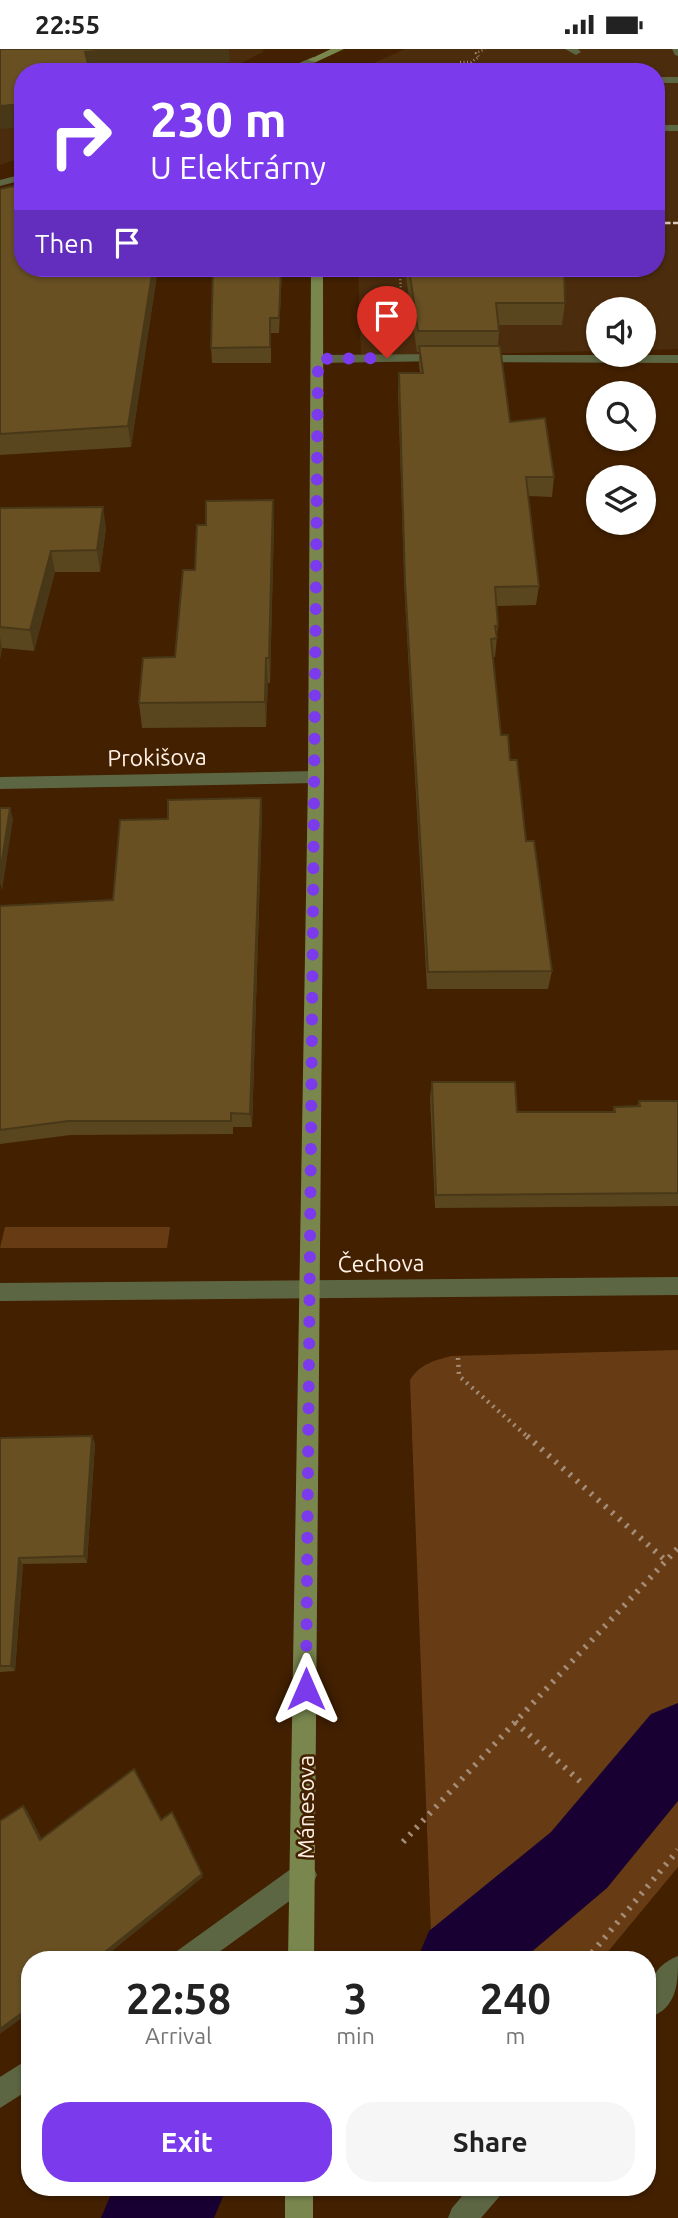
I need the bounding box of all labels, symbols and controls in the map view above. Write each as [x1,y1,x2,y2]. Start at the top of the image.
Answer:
text: 22:55 [35,10,100,39]
icon: right [35,91,126,182]
text: 230 m [150,91,287,146]
text: U Elektrárny [150,149,326,185]
icon: arrive [108,224,146,262]
text: Then [35,229,94,258]
pin [357,286,417,358]
icon: arrive [368,297,406,335]
map controls [586,297,656,535]
button: sound [586,297,656,367]
button: search [586,381,656,451]
button: layers [586,465,656,535]
street label: Prokišova [107,744,207,770]
street label: Čechova [337,1250,425,1276]
position arrow [269,1652,343,1726]
street label: Mánesova [293,1755,318,1859]
text: 22:58 [126,1975,231,2022]
text: 3 [344,1975,367,2022]
text: 240 [480,1975,551,2022]
text: Arrival [145,2023,212,2048]
text: min [336,2023,375,2048]
text: m [505,2023,525,2048]
button: Exit [42,2102,332,2182]
button: Share [346,2102,635,2182]

